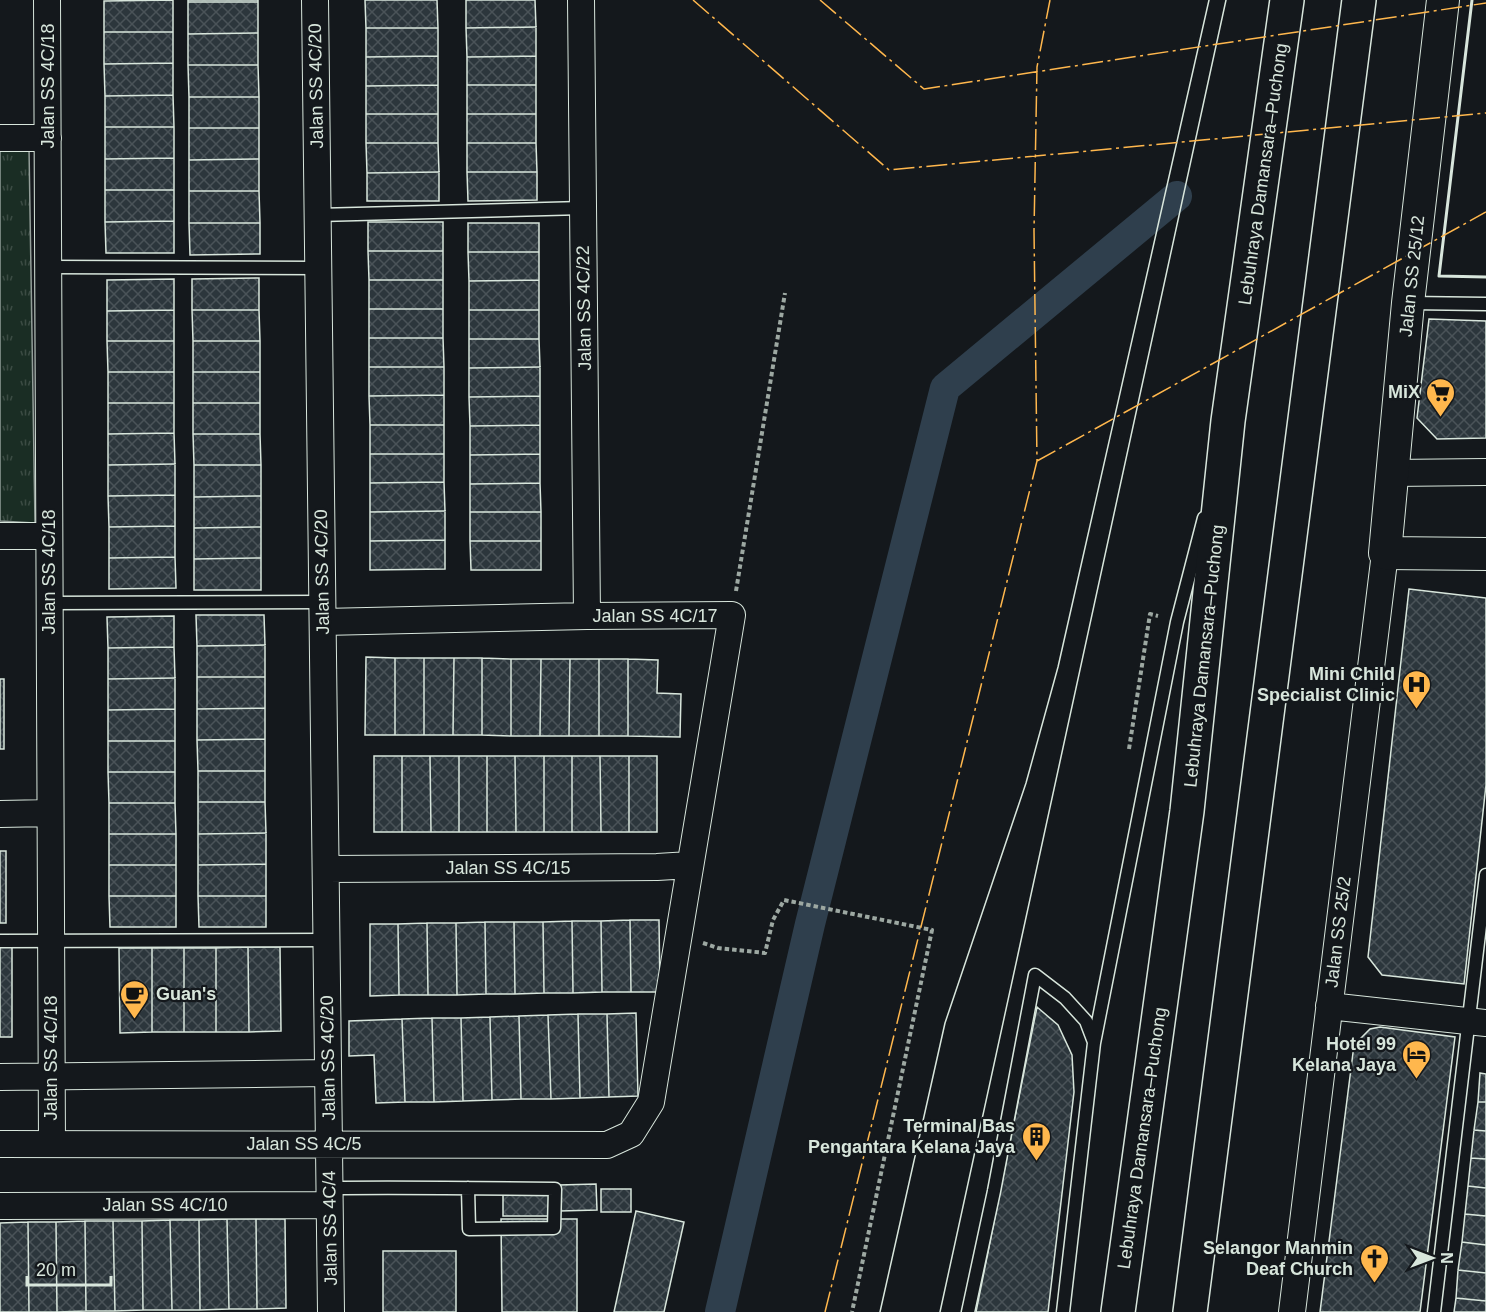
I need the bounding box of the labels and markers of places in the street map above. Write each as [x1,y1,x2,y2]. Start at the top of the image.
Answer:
supermarket icon: MiX [1425,376,1457,418]
place label: MiX [1388,382,1420,402]
place label: Mini Child Specialist Clinic [1257,664,1395,705]
hospital icon: Mini Child Specialist Clinic [1400,668,1432,710]
cafe icon: Guan's [119,978,151,1020]
place label: Guan's [156,984,216,1004]
place label: Hotel 99 Kelana Jaya [1292,1034,1397,1075]
hotel icon: Hotel 99 Kelana Jaya [1401,1038,1433,1080]
place label: Terminal Bas Pengantara Kelana Jaya [808,1116,1016,1157]
building icon: Terminal Bas Pengantara Kelana Jaya [1020,1120,1052,1162]
place label: Selangor Manmin Deaf Church [1203,1238,1353,1279]
church icon: Selangor Manmin Deaf Church [1358,1242,1390,1284]

